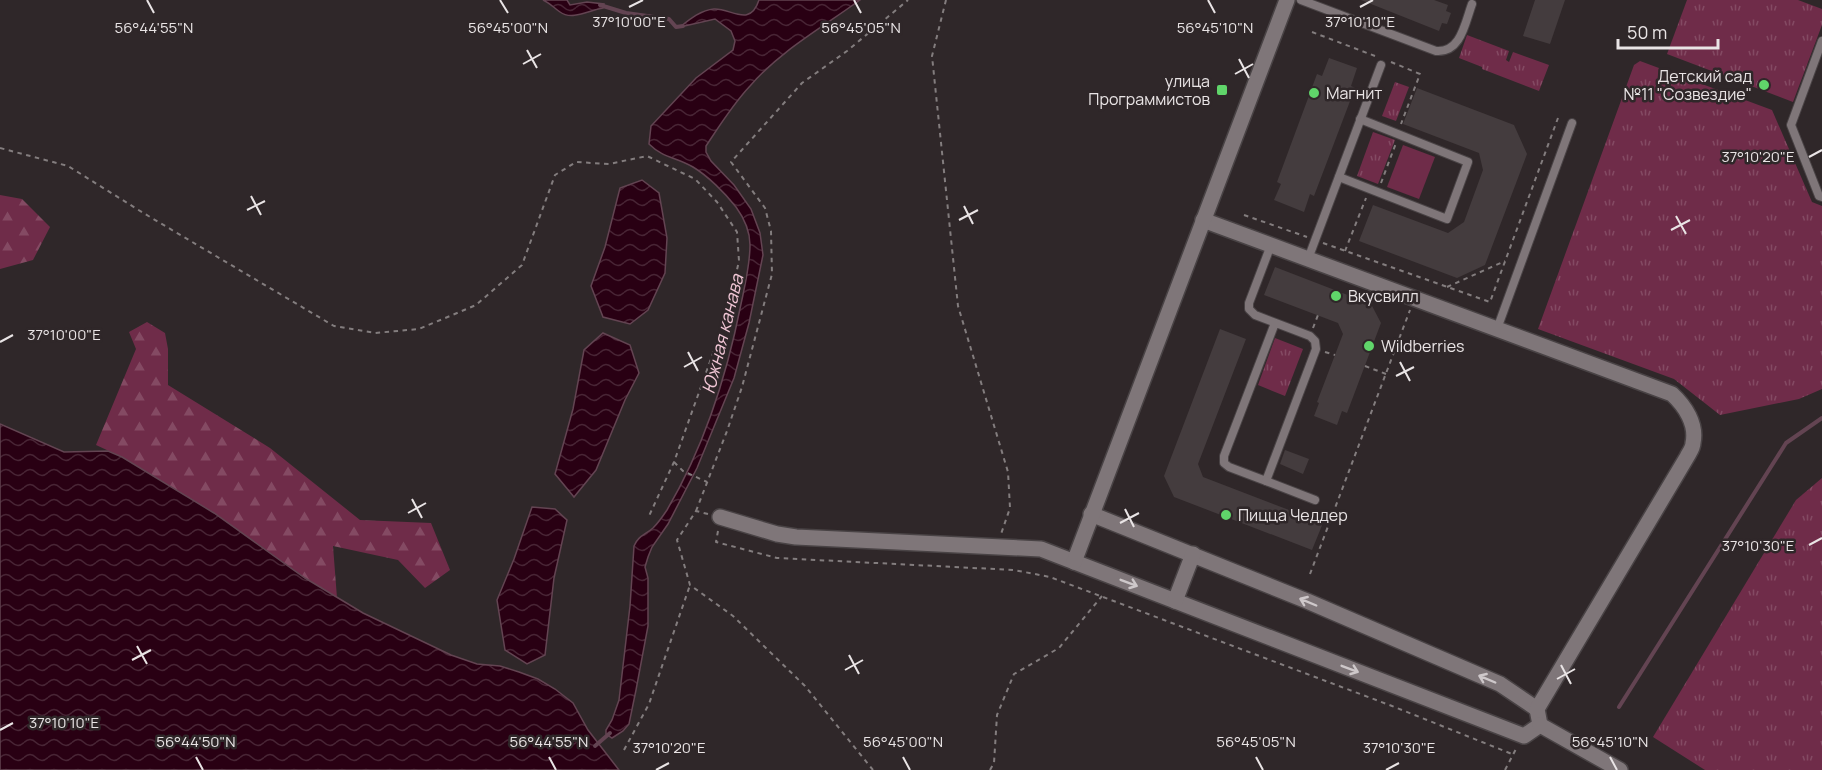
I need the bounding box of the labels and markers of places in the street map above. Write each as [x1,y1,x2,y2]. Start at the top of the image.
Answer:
place label: Детский сад №11 "Созвездие" [1623,65,1752,105]
place label: улица Программистов [1088,70,1210,110]
marker: Детский сад №11 "Созвездие" [1757,78,1771,92]
place label: Магнит [1326,82,1382,104]
marker: улица Программистов [1215,83,1229,97]
marker: Магнит [1307,86,1321,100]
place label: Вкусвилл [1348,285,1419,307]
marker: Вкусвилл [1329,289,1343,303]
place label: Wildberries [1381,335,1464,357]
marker: Wildberries [1362,339,1376,353]
place label: Пицца Чеддер [1238,504,1348,526]
marker: Пицца Чеддер [1219,508,1233,522]

